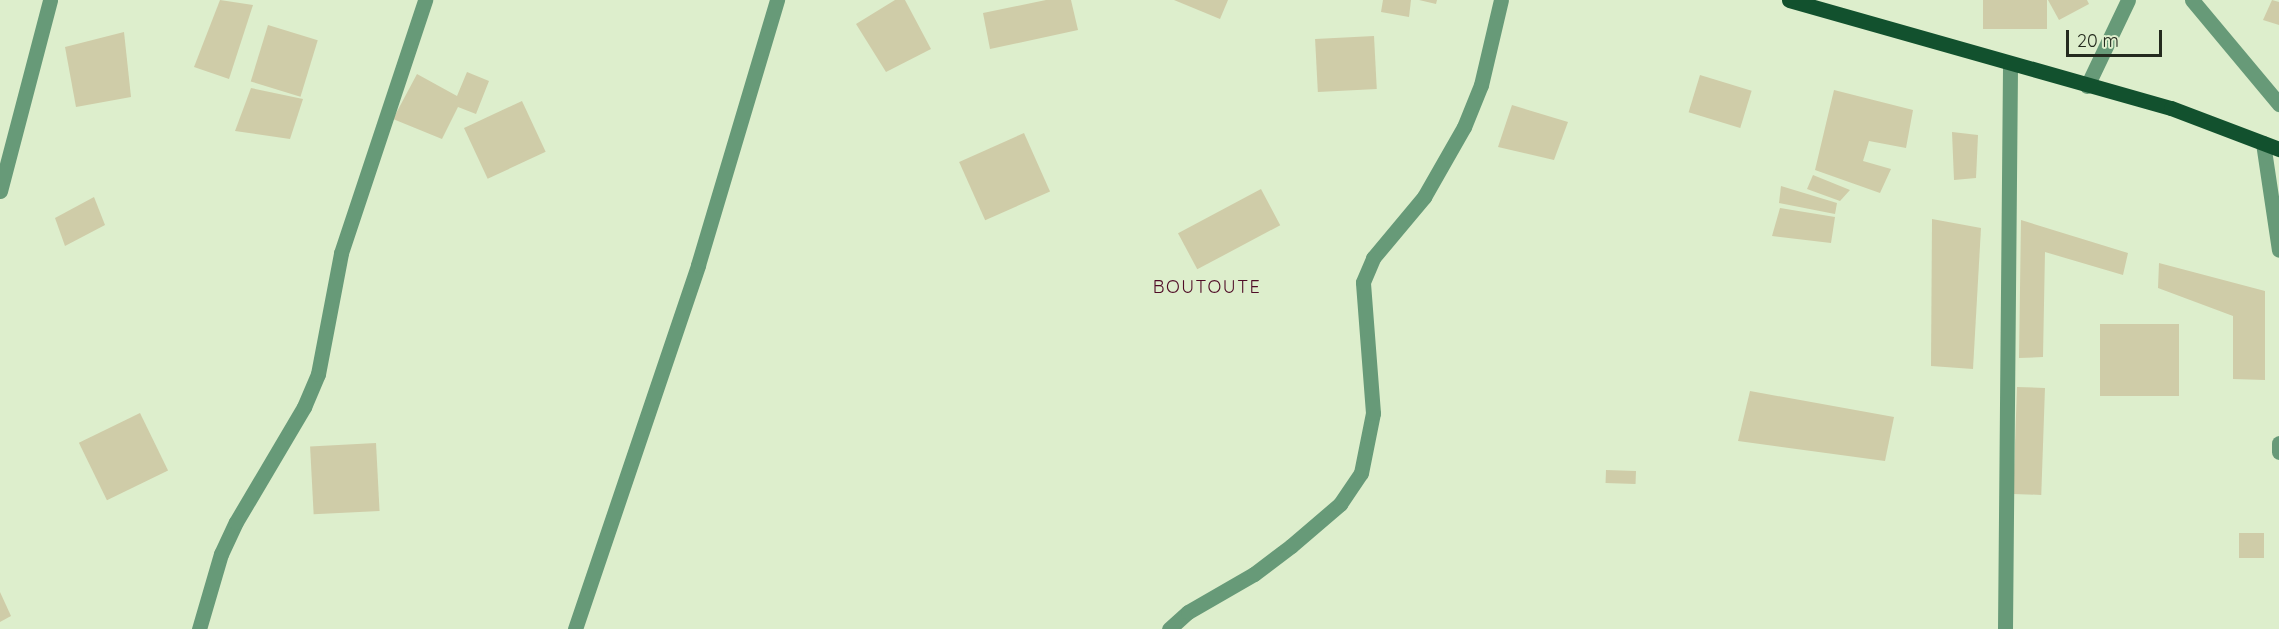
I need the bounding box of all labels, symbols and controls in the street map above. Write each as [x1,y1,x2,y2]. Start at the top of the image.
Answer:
scale bar [2069,18,2165,56]
text: 20 m [2077,29,2119,52]
district label: BOUTOUTE [1153,276,1261,298]

